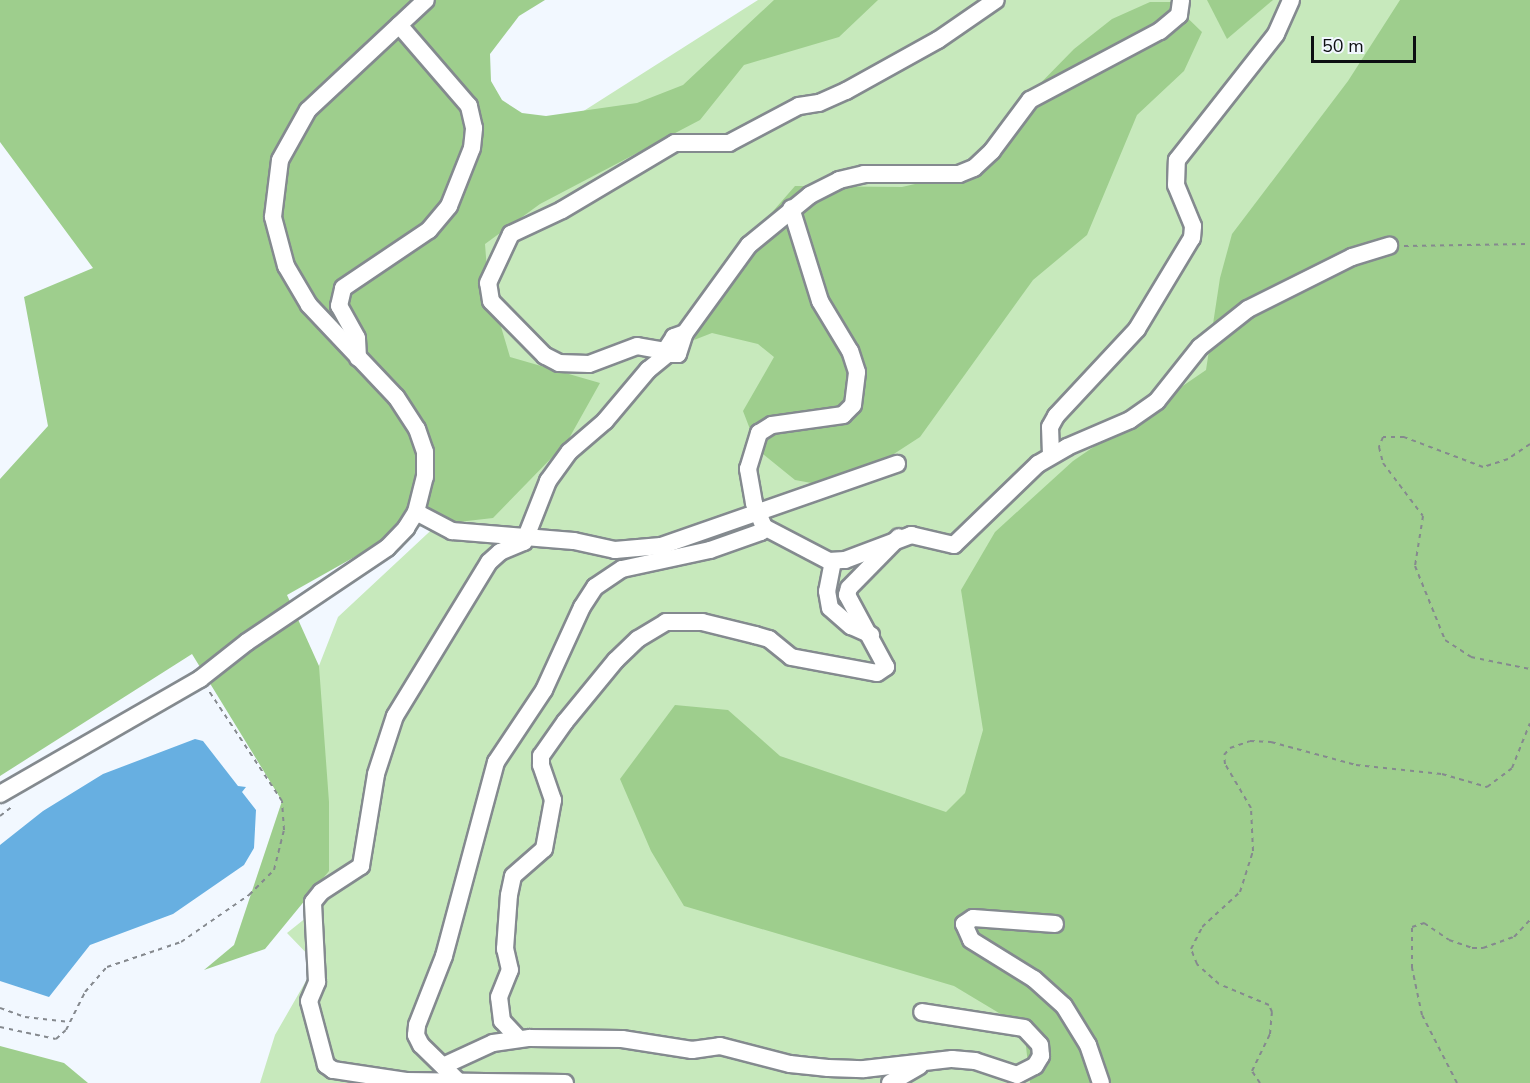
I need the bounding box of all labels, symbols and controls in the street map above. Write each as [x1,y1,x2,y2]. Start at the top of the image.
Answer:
scale bar [1314,24,1419,62]
text: 50 m [1322,34,1364,58]

